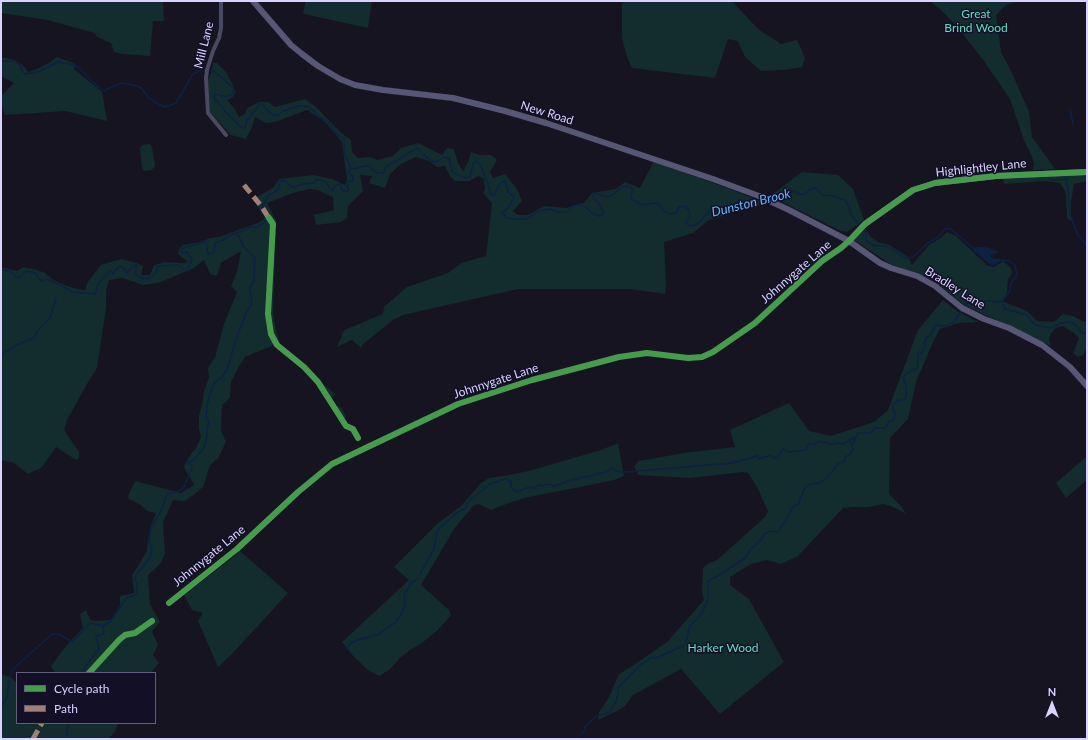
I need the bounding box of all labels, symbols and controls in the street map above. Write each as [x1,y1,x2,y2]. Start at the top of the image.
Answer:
park label: Great Brind Wood [944,7,1008,35]
street label: Mill Lane [191,20,217,70]
street label: New Road [519,98,575,128]
street label: Highlightley Lane [935,156,1027,180]
water label: Dunston Brook [710,186,792,220]
street label: Johnnygate Lane [758,237,834,307]
street label: Bradley Lane [922,264,988,312]
street label: Johnnygate Lane [452,360,540,402]
street label: Johnnygate Lane [170,523,248,589]
park label: Harker Wood [688,641,758,655]
legend [16,672,156,724]
text: Cycle path [54,681,109,696]
north arrow [1032,684,1072,724]
text: N [1048,685,1056,698]
text: Path [54,701,78,716]

